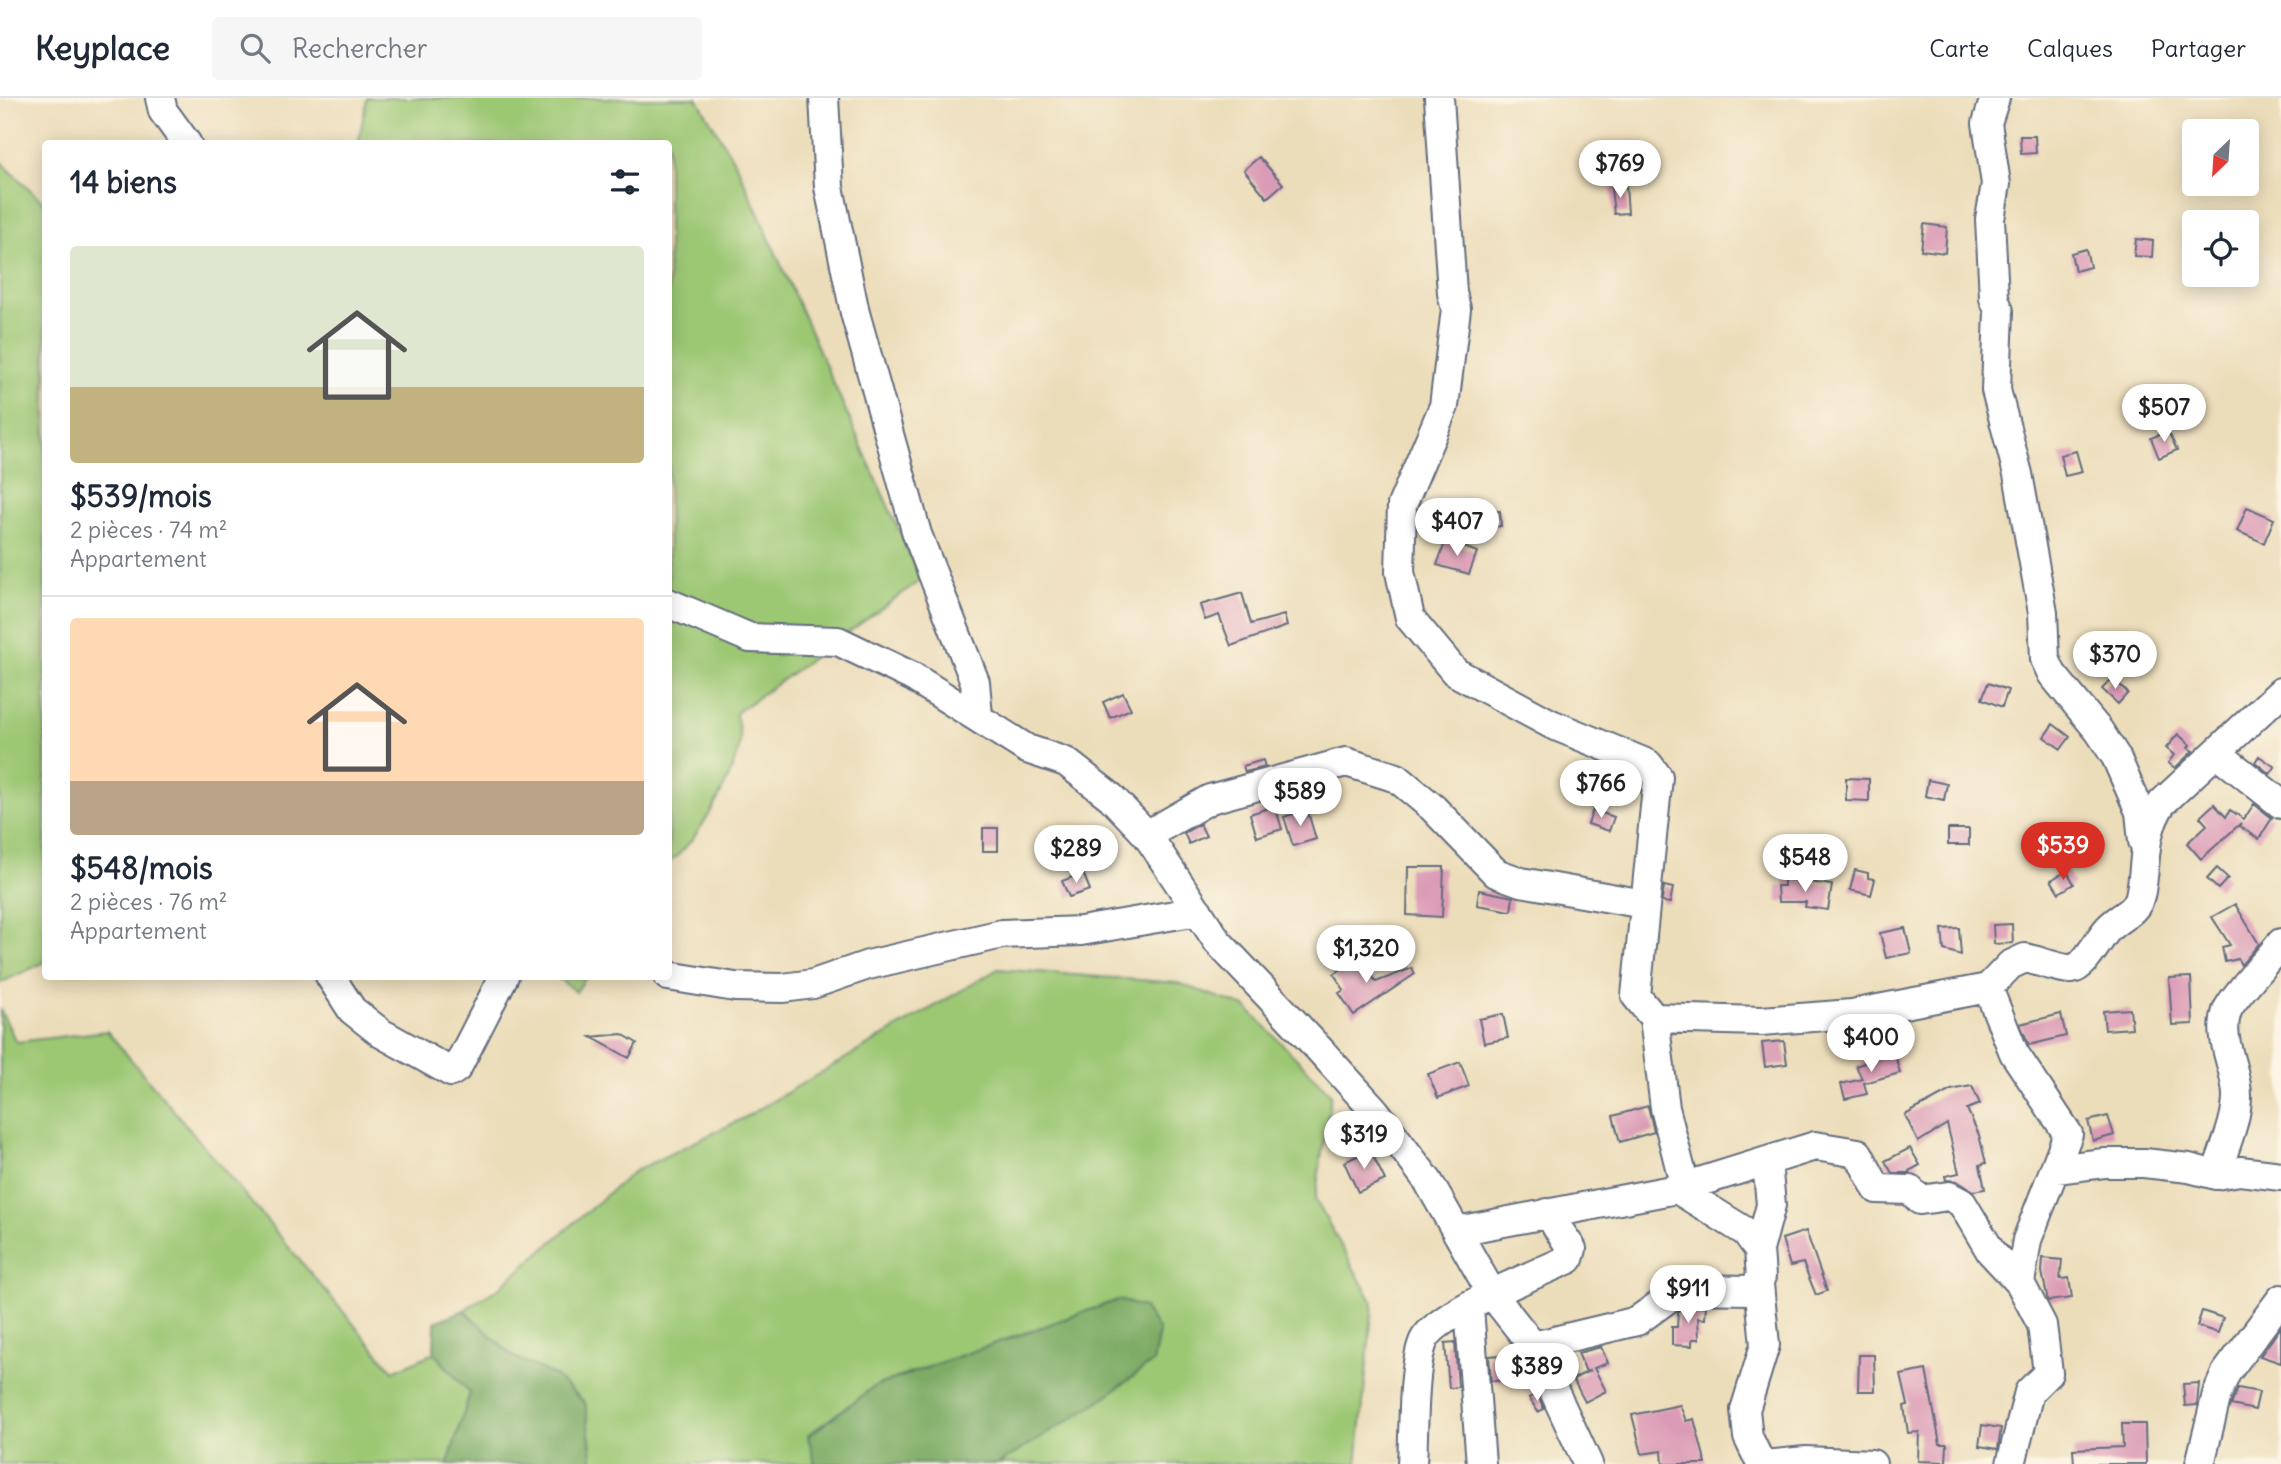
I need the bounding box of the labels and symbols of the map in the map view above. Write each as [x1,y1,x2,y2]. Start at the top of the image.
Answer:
north arrow [2182,119,2259,196]
pin: $769 [1579,140,1661,200]
pin: $507 [2123,384,2205,444]
pin: $407 [1416,498,1498,558]
pin: $370 [2074,632,2156,691]
pin: $766 [1560,760,1642,820]
pin: $589 [1259,768,1341,828]
pin: $539 [2022,822,2104,882]
pin: $289 [1035,826,1117,885]
pin: $548 [1764,834,1846,894]
pin: $1,320 [1309,926,1423,985]
pin: $400 [1830,1014,1912,1074]
pin: $319 [1323,1112,1405,1171]
pin: $911 [1647,1266,1729,1325]
pin: $389 [1496,1344,1578,1403]

